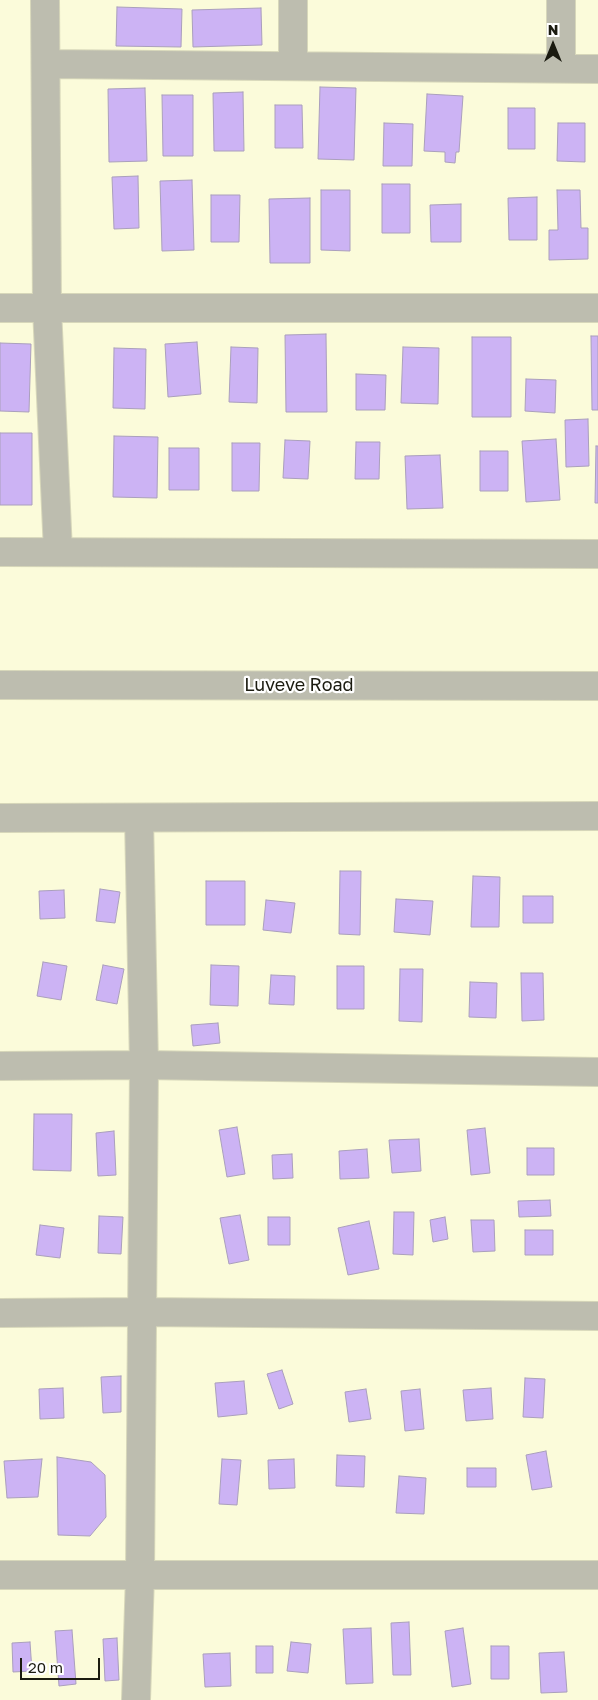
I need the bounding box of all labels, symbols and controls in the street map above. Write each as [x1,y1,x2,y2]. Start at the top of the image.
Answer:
north arrow [528,20,578,70]
text: N [548,21,558,38]
street label: Luveve Road [244,674,354,696]
scale bar [22,1648,102,1680]
text: 20 m [28,1658,63,1676]

